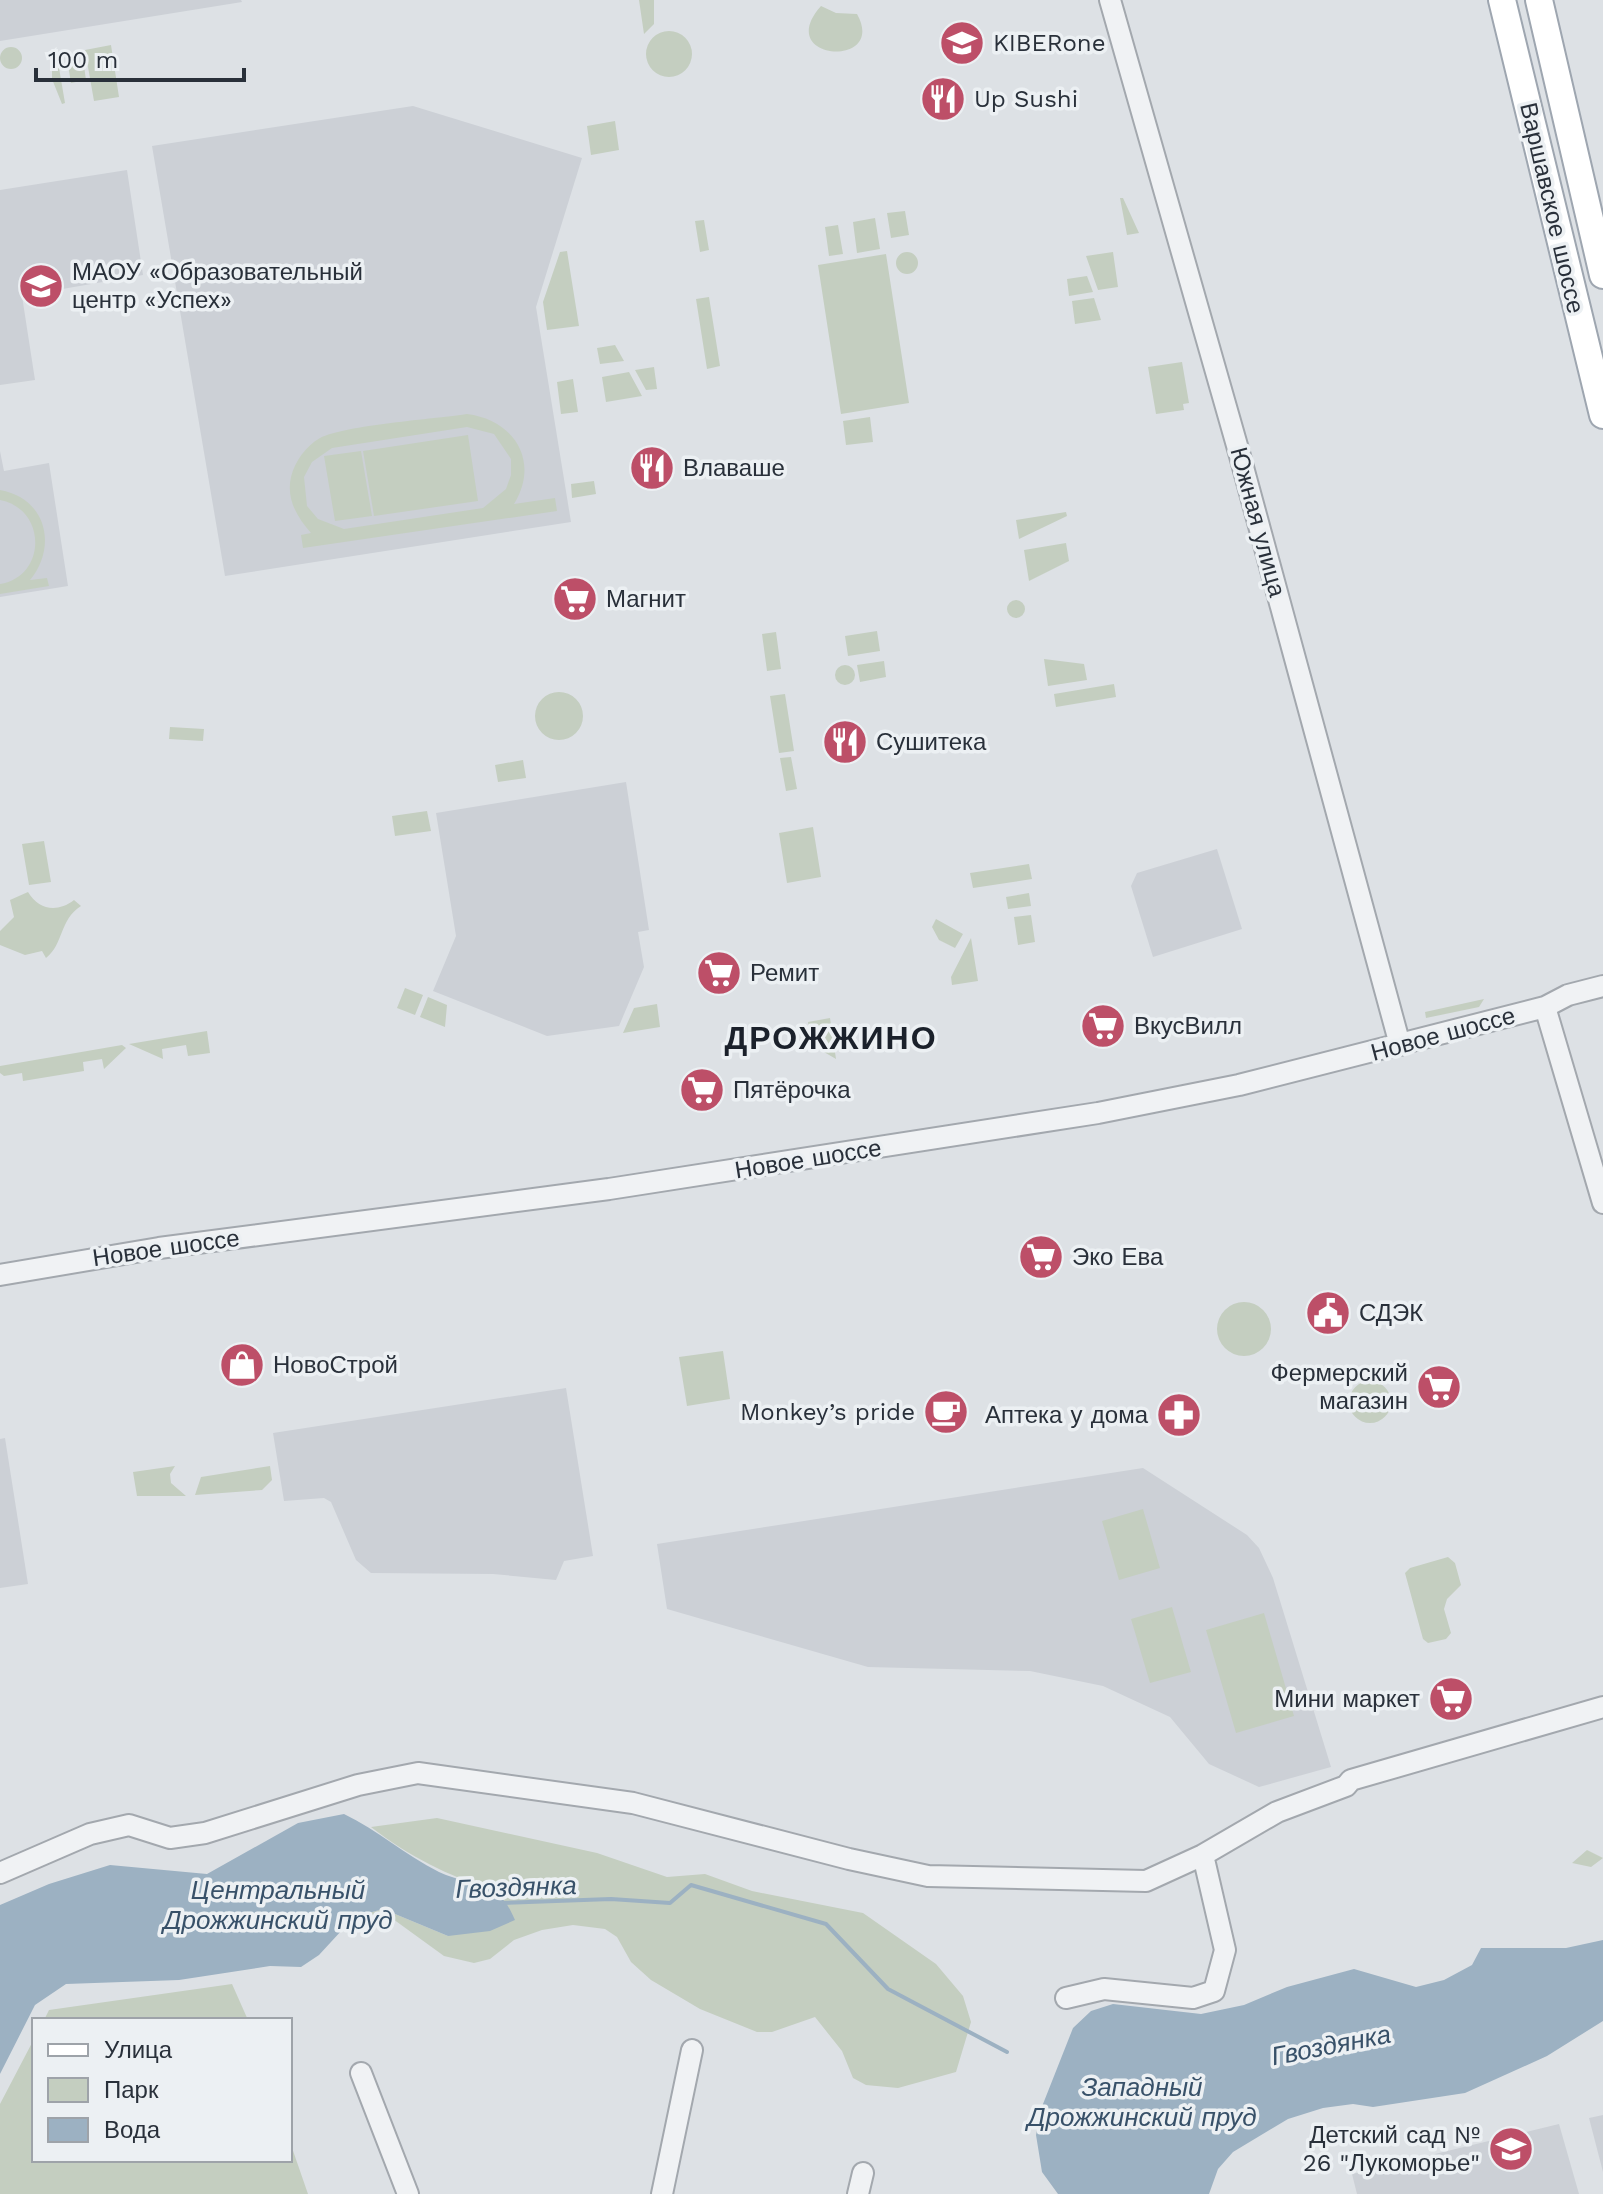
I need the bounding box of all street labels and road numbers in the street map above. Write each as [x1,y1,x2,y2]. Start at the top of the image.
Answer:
street label: Варшавское шоссе [1514,100,1590,316]
street label: Южная улица [1225,444,1292,601]
street label: Новое шоссе [1368,1001,1518,1067]
street label: Новое шоссе [733,1134,883,1184]
street label: Новое шоссе [91,1224,241,1272]

